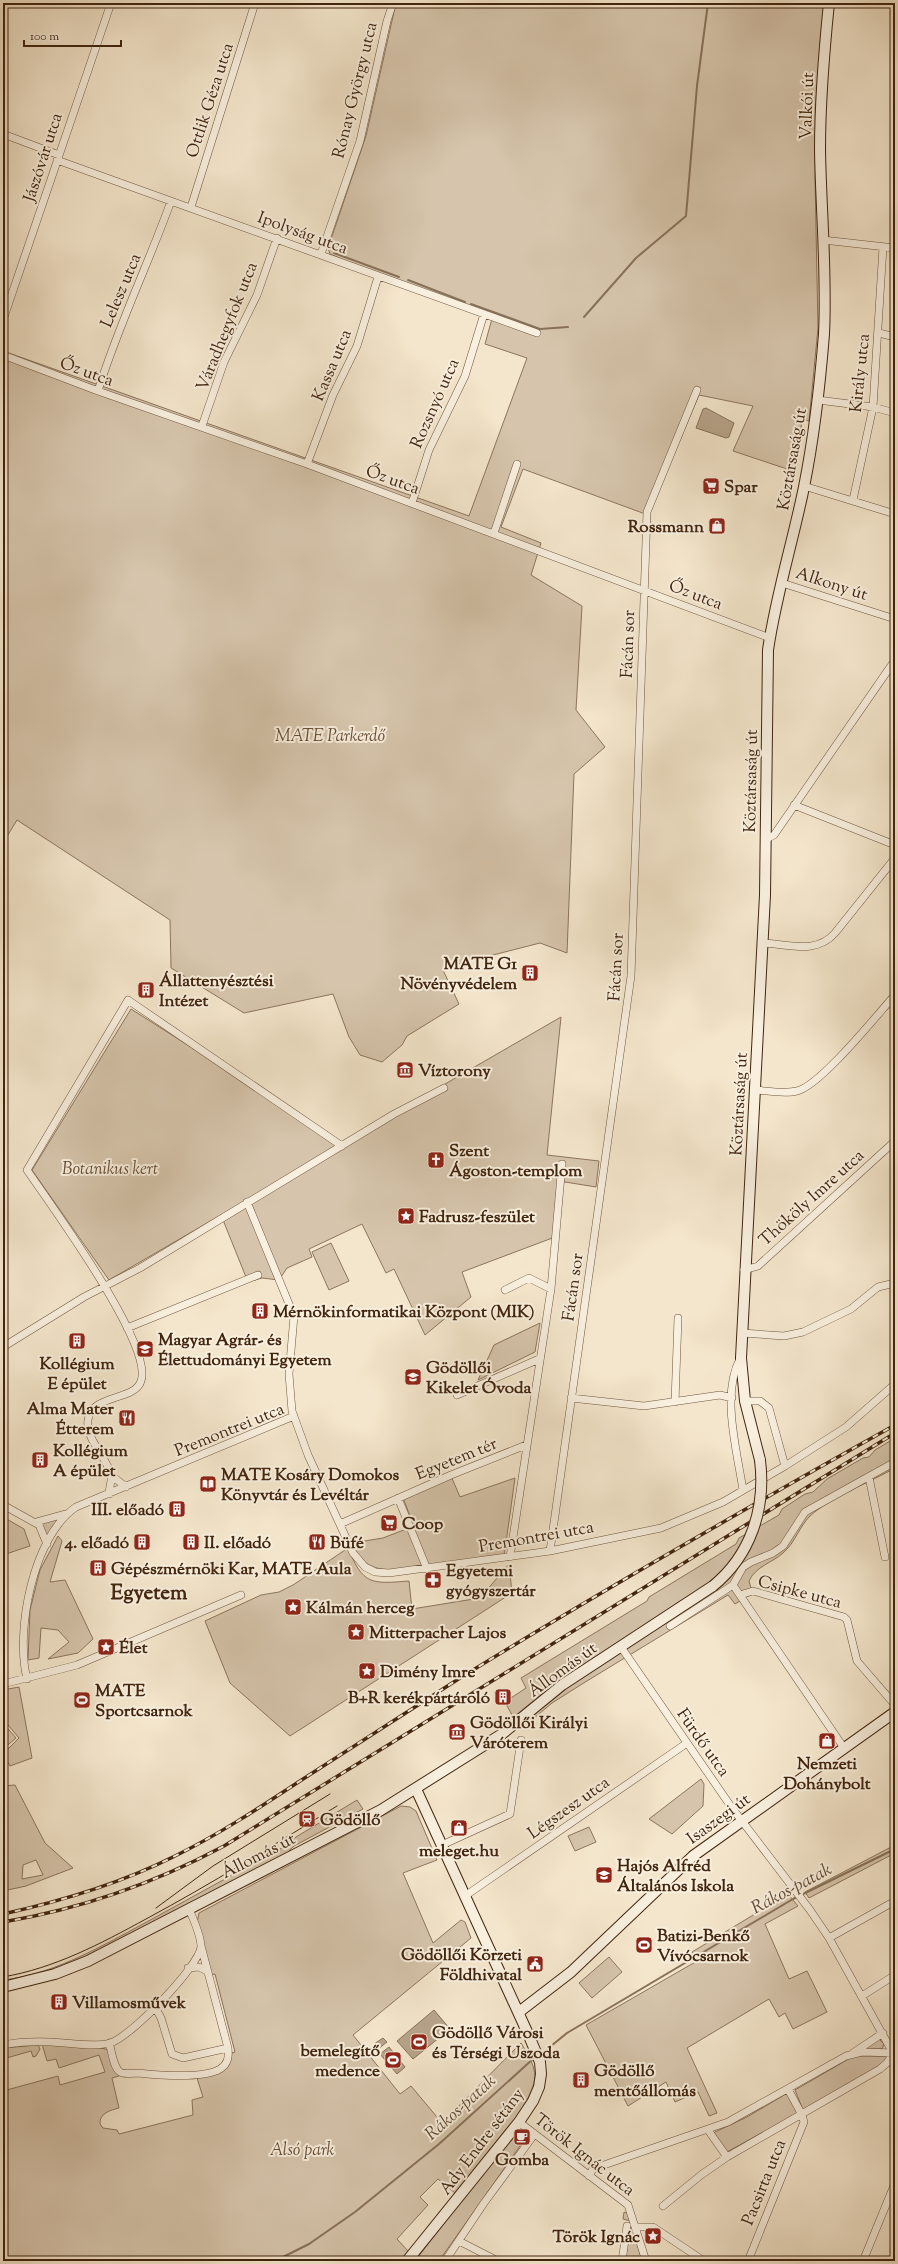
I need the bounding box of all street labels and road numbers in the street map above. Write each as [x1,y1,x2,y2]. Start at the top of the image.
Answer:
street label: Rónay György utca [327,20,385,161]
street label: Ottlik Géza utca [181,40,241,161]
street label: Valkói út [795,72,821,140]
street label: Jászóvár utca [18,110,70,206]
street label: Ipolyság utca [254,206,351,261]
street label: Lelesz utca [95,250,148,332]
street label: Váradhegyfok utca [191,259,265,395]
street label: Kassa utca [307,326,359,405]
street label: Király utca [845,332,877,414]
street label: Őz utca [56,352,117,394]
street label: Rozsnyó utca [405,355,466,452]
street label: Köztársaság út [772,406,814,512]
street label: Őz utca [362,460,423,502]
street label: Alkony út [792,562,871,608]
street label: Őz utca [665,575,726,617]
street label: Fácán sor [616,609,642,679]
street label: Köztársaság út [739,729,765,833]
street label: Fácán sor [603,932,631,1002]
street label: Köztársaság út [725,1052,755,1156]
street label: Thököly Imre utca [754,1145,870,1252]
street label: Fácán sor [557,1251,591,1323]
street label: Premontrei utca [171,1398,288,1464]
street label: Egyetem tér [412,1432,502,1487]
street label: Premontrei utca [477,1516,596,1560]
street label: Csipke utca [755,1570,844,1616]
street label: Állomás út [524,1637,603,1704]
street label: Fürdő utca [670,1704,735,1782]
street label: Légszesz utca [523,1771,615,1846]
street label: Isaszegi út [682,1788,756,1851]
street label: Állomás út [218,1828,300,1886]
street label: Ady Endre sétány [434,2083,531,2201]
street label: Török Ignác utca [528,2109,639,2203]
street label: Pacsirta utca [737,2136,793,2229]

